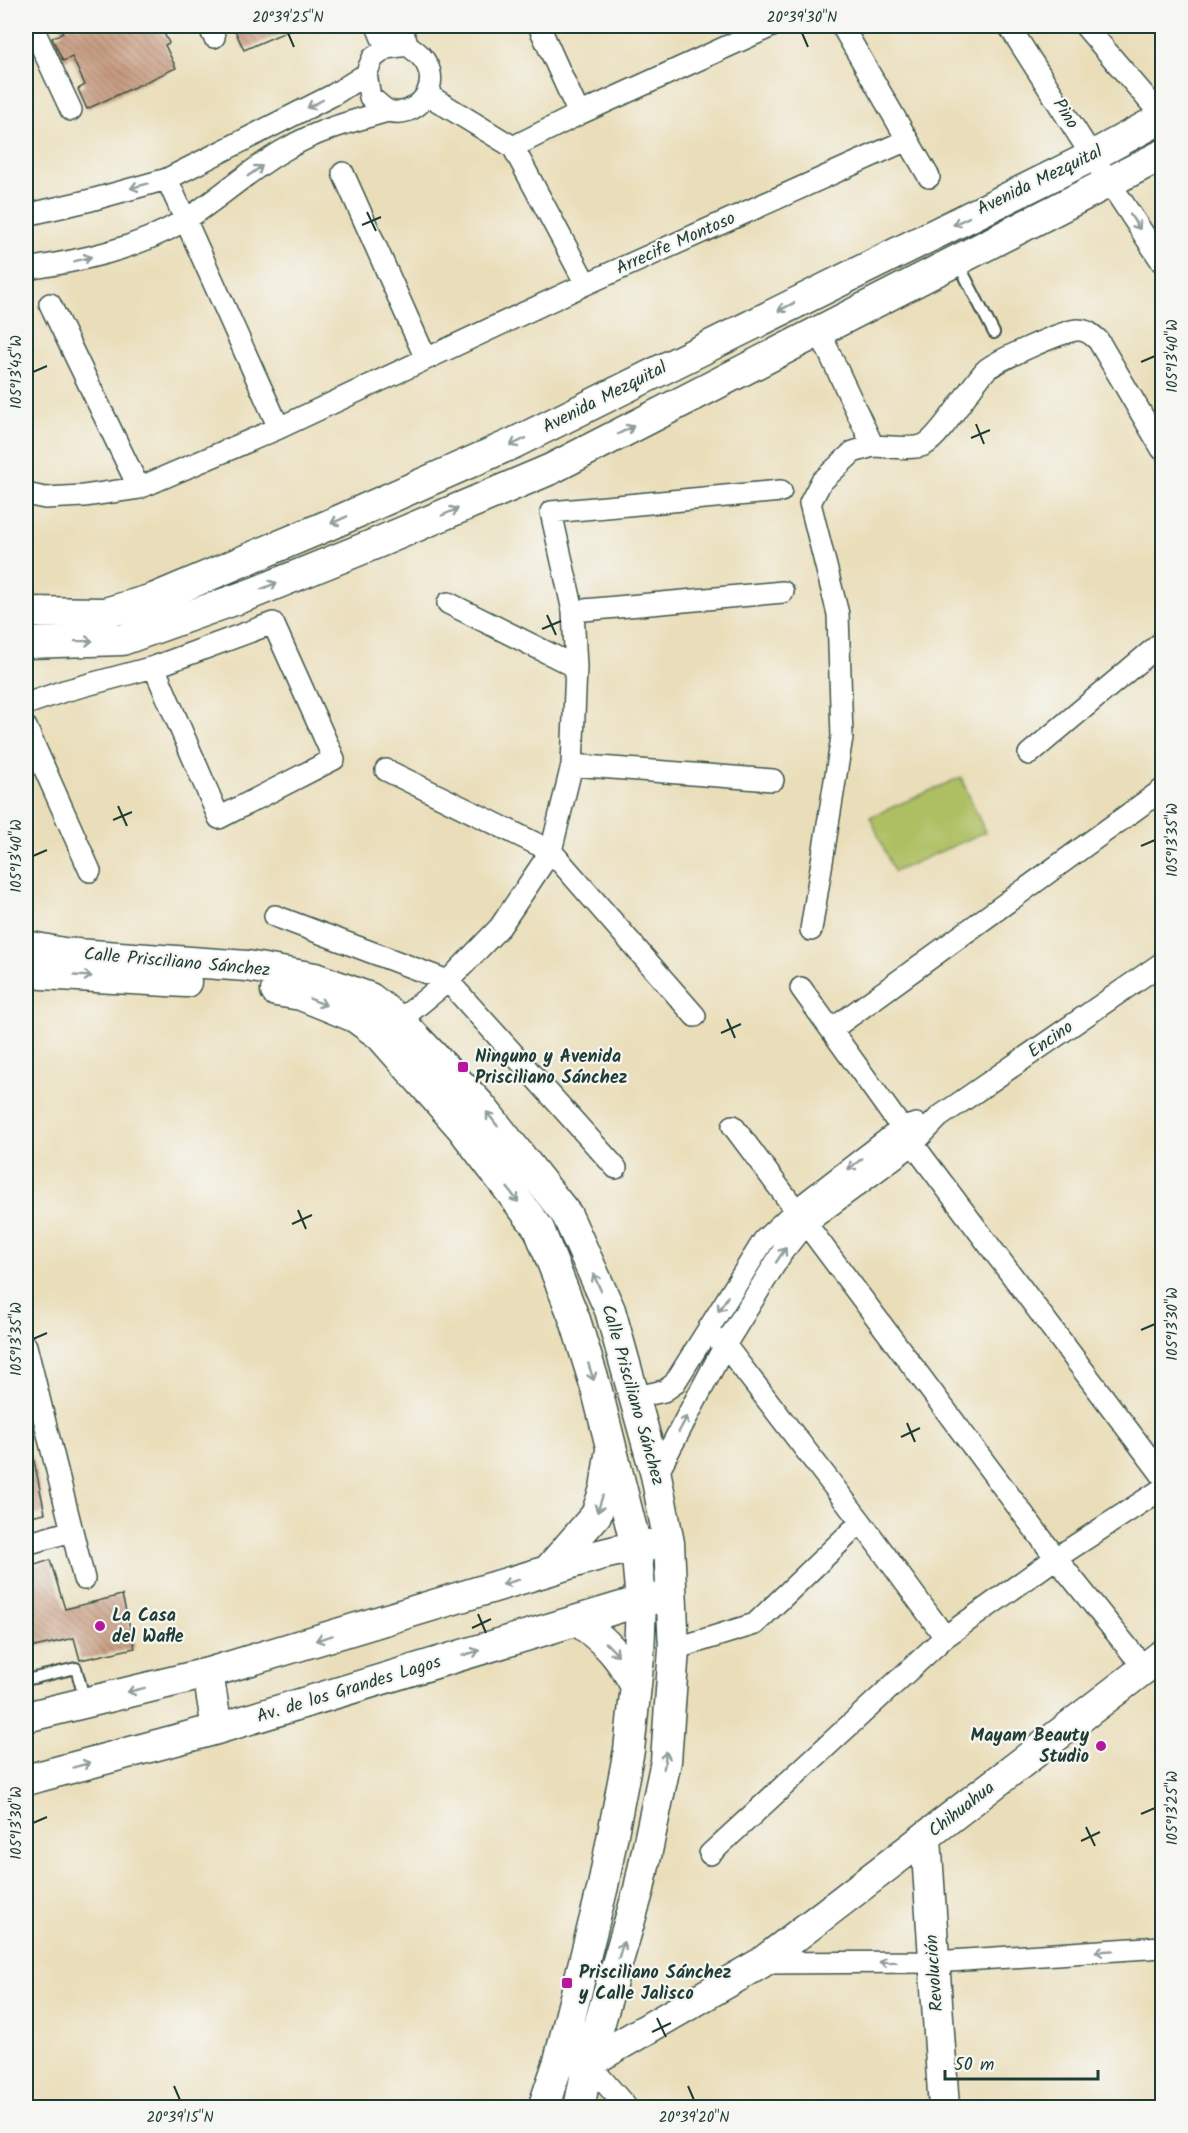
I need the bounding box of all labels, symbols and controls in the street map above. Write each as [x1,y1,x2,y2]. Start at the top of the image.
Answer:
text: 20°39'25"N [252,6,324,30]
text: 20°39'30"N [767,6,837,30]
street label: Pino [1044,93,1086,135]
one-way arrow [307,99,325,110]
street label: Avenida Mezquital [972,138,1108,224]
one-way arrow [246,165,262,177]
one-way arrow [130,181,149,193]
street label: Arrecife Montoso [612,205,740,283]
one-way arrow [1130,213,1142,230]
one-way arrow [952,215,970,227]
one-way arrow [73,253,92,264]
one-way arrow [777,302,795,314]
text: 105°13'40"W [1161,319,1185,393]
text: 105°13'45"W [5,335,29,409]
street label: Avenida Mezquital [538,354,673,442]
one-way arrow [617,424,635,435]
one-way arrow [509,436,527,448]
one-way arrow [440,506,458,517]
one-way arrow [331,515,349,527]
one-way arrow [260,580,278,591]
one-way arrow [73,636,93,647]
text: 105°13'35"W [1161,803,1185,877]
text: 105°13'40"W [5,819,29,893]
street label: Calle Prisciliano Sánchez [83,940,271,986]
one-way arrow [73,971,93,982]
one-way arrow [308,997,327,1008]
street label: Encino [1022,1014,1080,1066]
place label: Ninguno y Avenida Prisciliano Sánchez [475,1043,628,1093]
marker: Ninguno y Avenida Prisciliano Sánchez [456,1060,470,1074]
one-way arrow [485,1112,498,1128]
one-way arrow [848,1158,864,1170]
one-way arrow [506,1187,519,1203]
one-way arrow [775,1247,787,1264]
one-way arrow [591,1273,603,1291]
text: 105°13'30"W [1161,1287,1185,1361]
one-way arrow [717,1295,729,1312]
street label: Calle Prisciliano Sánchez [592,1301,672,1489]
text: 105°13'35"W [5,1302,29,1376]
one-way arrow [587,1362,598,1381]
one-way arrow [678,1415,690,1433]
one-way arrow [594,1494,605,1513]
one-way arrow [502,1577,521,1588]
place label: La Casa del Wafle [112,1602,184,1652]
marker: La Casa del Wafle [93,1619,107,1633]
one-way arrow [315,1633,334,1644]
one-way arrow [604,1642,619,1657]
one-way arrow [461,1647,480,1658]
street label: Av. de los Grandes Lagos [253,1648,445,1732]
one-way arrow [127,1685,146,1697]
place label: Mayam Beauty Studio [971,1722,1090,1772]
marker: Mayam Beauty Studio [1094,1739,1108,1753]
one-way arrow [660,1751,671,1770]
one-way arrow [72,1759,91,1771]
text: 105°13'25"W [1161,1771,1185,1845]
street label: Chihuahua [922,1774,1002,1846]
text: 105°13'30"W [5,1786,29,1860]
street label: Revolución [918,1933,952,2013]
one-way arrow [616,1941,627,1960]
one-way arrow [1095,1945,1115,1956]
one-way arrow [879,1956,899,1968]
place label: Prisciliano Sánchez y Calle Jalisco [578,1959,732,2009]
marker: Prisciliano Sánchez y Calle Jalisco [560,1976,574,1990]
scale bar [945,2043,1098,2081]
text: 50 m [954,2051,994,2080]
text: 20°39'15"N [146,2106,214,2130]
text: 20°39'20"N [659,2106,729,2130]

